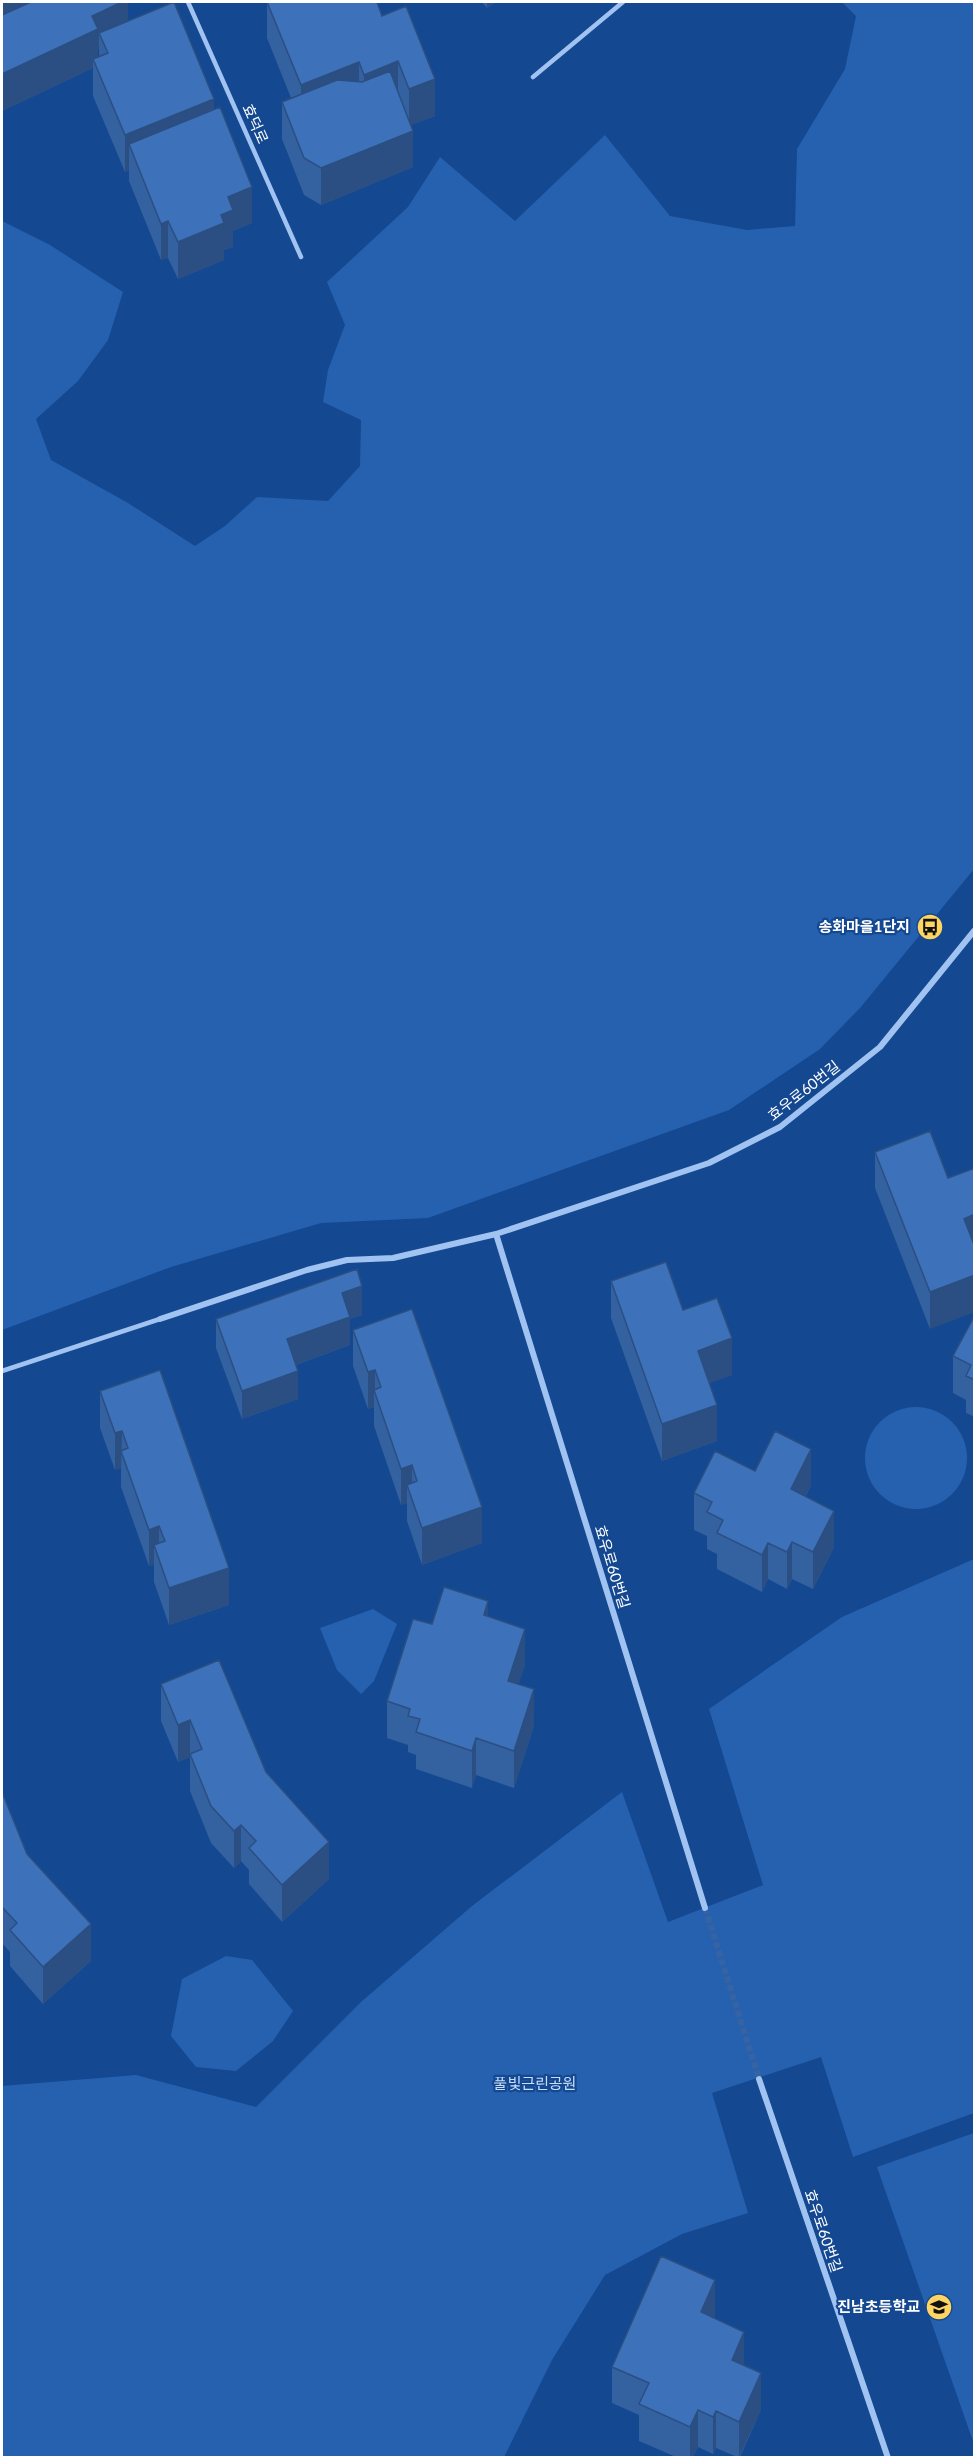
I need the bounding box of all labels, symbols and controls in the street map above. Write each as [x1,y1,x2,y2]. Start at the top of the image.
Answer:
street label: 효덕로 [239,101,273,146]
bus stop icon: 송화마을1단지 [915,912,945,942]
place label: 송화마을1단지 [818,917,910,935]
street label: 효우로60번길 [764,1057,843,1124]
street label: 효우로60번길 [592,1523,634,1611]
park label: 풀빛근린공원 [494,2074,576,2092]
street label: 효우로60번길 [801,2187,847,2274]
school or university icon: 진남초등학교 [924,2292,954,2322]
place label: 진남초등학교 [837,2297,920,2315]

